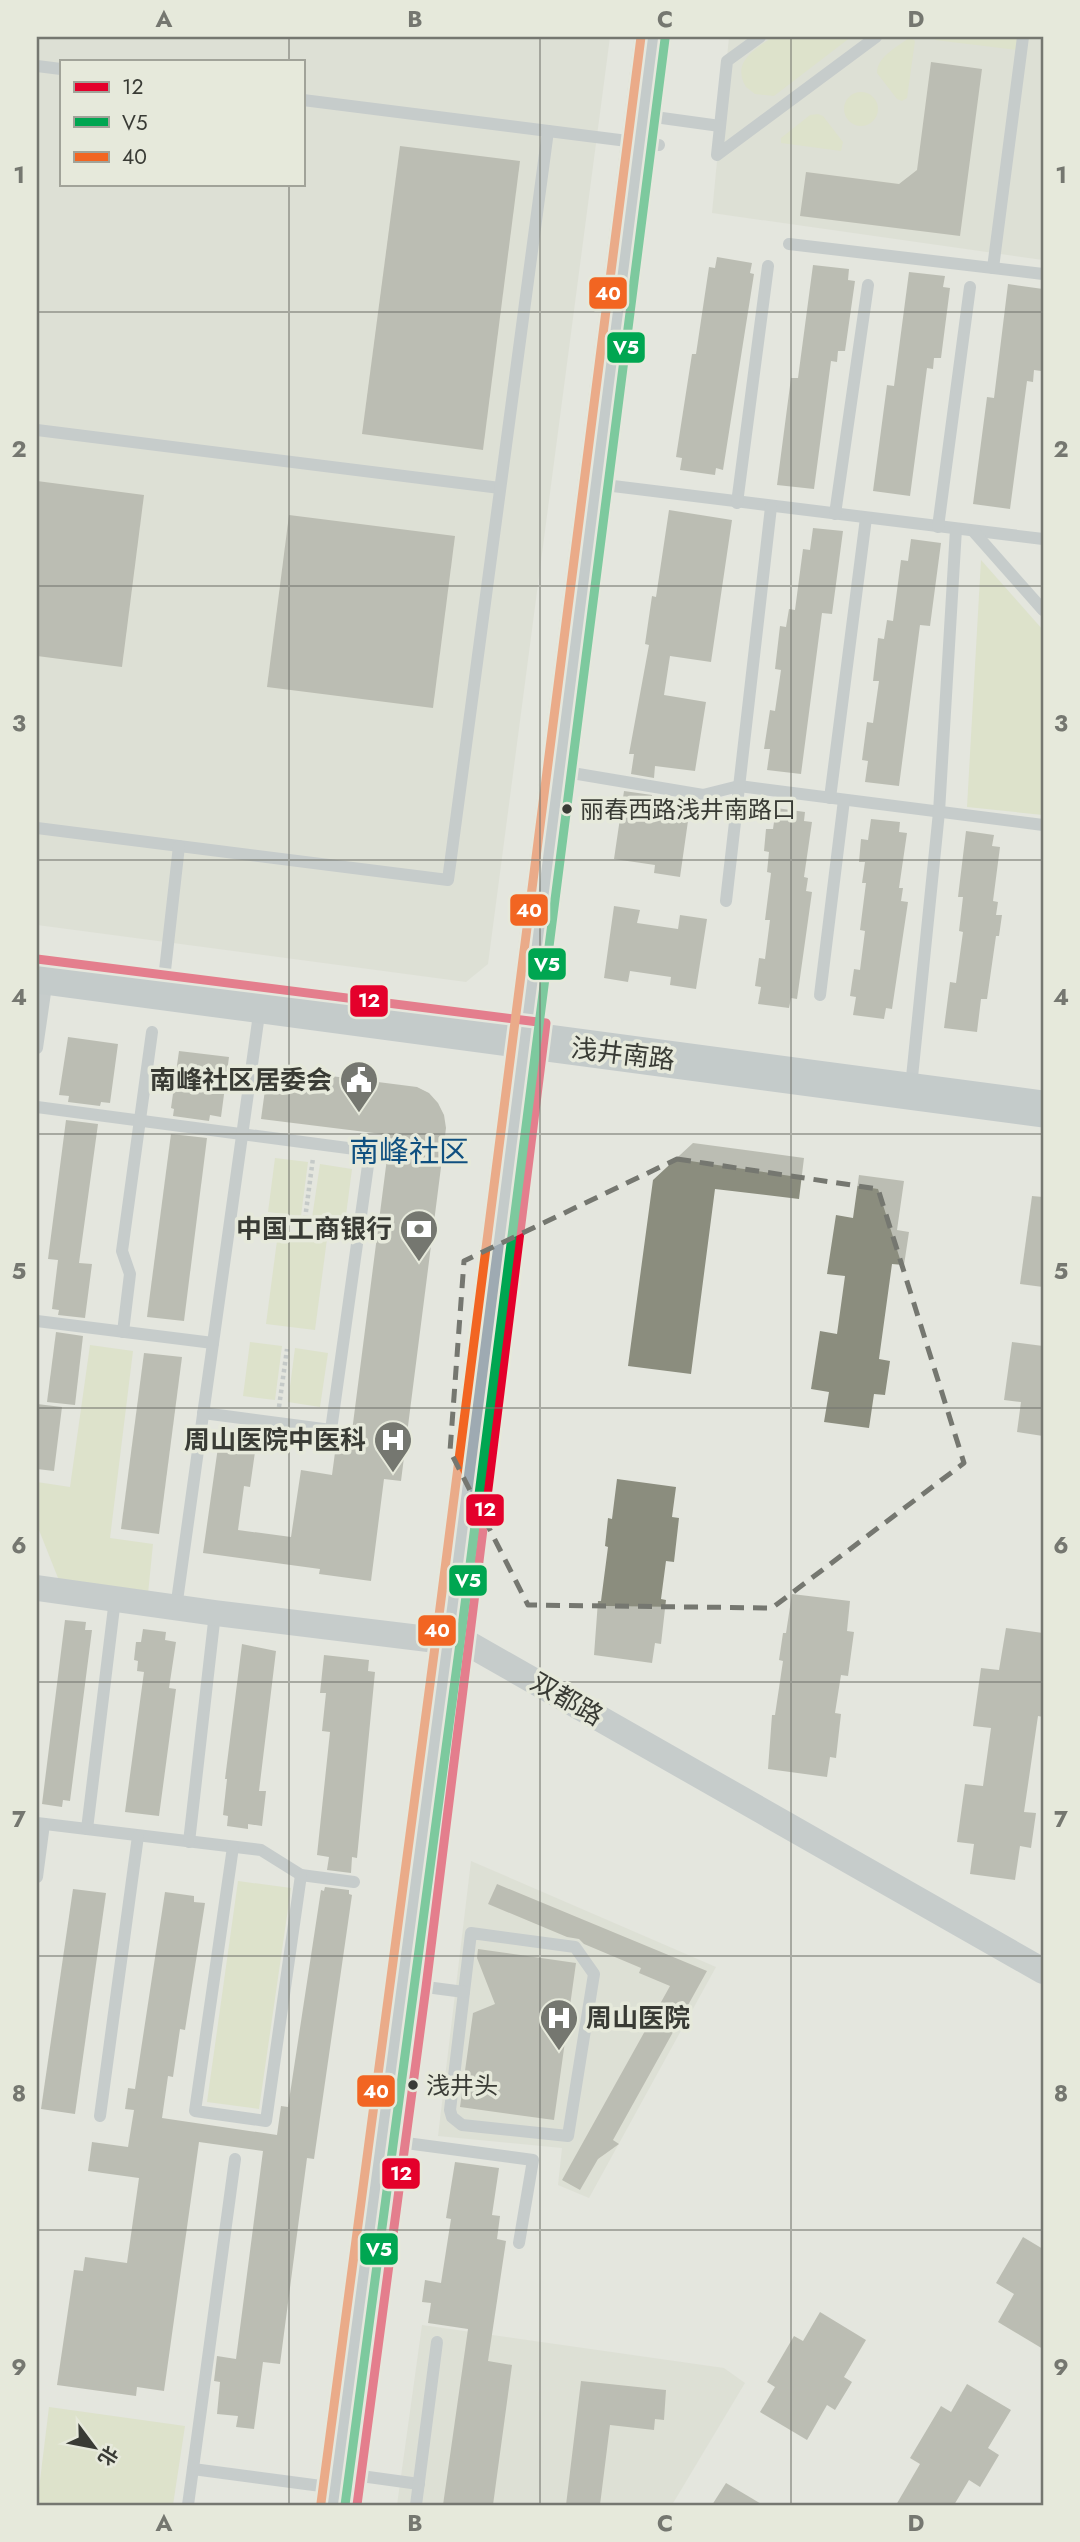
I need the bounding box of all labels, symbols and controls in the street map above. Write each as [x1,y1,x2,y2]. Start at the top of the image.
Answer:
text: A [155,2,173,36]
text: B [407,2,423,36]
text: C [657,2,673,36]
text: D [908,2,925,36]
legend [60,60,304,186]
text: 12 [122,72,143,102]
text: V5 [122,108,148,138]
text: 40 [122,142,147,172]
text: 1 [13,158,25,192]
text: 1 [1055,158,1067,192]
line badge: 40 [588,276,628,310]
text: 40 [595,280,621,307]
line badge: V5 [606,331,646,364]
text: V5 [612,334,639,361]
text: 2 [11,432,27,466]
text: 2 [1053,432,1069,466]
text: 3 [12,706,26,740]
text: 3 [1054,706,1068,740]
place label: 丽春西路浅井南路口 [580,792,796,827]
marker: 丽春西路浅井南路口 [560,802,574,816]
line badge: 40 [509,893,549,927]
text: 40 [516,897,542,924]
line badge: V5 [527,947,567,981]
text: V5 [533,951,560,978]
text: 4 [11,980,27,1014]
text: 4 [1053,980,1069,1014]
line badge: 12 [349,984,389,1018]
text: 12 [358,987,380,1014]
street label: 浅井南路 [569,1029,677,1079]
public building icon: 南峰社区居委会 [338,1059,380,1114]
place label: 南峰社区居委会 [150,1061,332,1099]
district label: 南峰社区 [349,1130,469,1173]
bank icon: 中国工商银行 [398,1208,440,1263]
place label: 中国工商银行 [236,1210,392,1248]
text: 5 [12,1254,26,1288]
text: 5 [1054,1254,1068,1288]
hospital icon: 周山医院中医科 [372,1419,414,1474]
place label: 周山医院中医科 [184,1421,366,1459]
line badge: 12 [465,1493,505,1527]
text: 12 [474,1496,496,1523]
text: 6 [11,1528,27,1562]
text: 6 [1053,1528,1069,1562]
line badge: V5 [448,1564,488,1597]
text: V5 [454,1567,481,1594]
line badge: 40 [417,1614,457,1647]
text: 40 [424,1617,450,1644]
street label: 双都路 [524,1663,610,1735]
text: 7 [12,1802,26,1836]
text: 7 [1054,1802,1068,1836]
hospital icon: 周山医院 [538,1997,580,2052]
place label: 周山医院 [586,1999,690,2037]
place label: 浅井头 [426,2068,498,2103]
line badge: 40 [356,2074,396,2108]
text: 8 [12,2076,26,2110]
text: 8 [1054,2076,1068,2110]
text: 40 [363,2078,389,2105]
marker: 浅井头 [406,2078,420,2092]
line badge: 12 [381,2157,421,2190]
text: 12 [390,2160,412,2187]
line badge: V5 [359,2232,399,2266]
text: V5 [365,2236,392,2263]
text: 9 [11,2350,27,2384]
text: 9 [1053,2350,1069,2384]
north arrow [60,2412,130,2482]
text: 北 [92,2441,124,2471]
text: A [155,2506,173,2540]
text: B [407,2506,423,2540]
text: C [657,2506,673,2540]
text: D [908,2506,925,2540]

